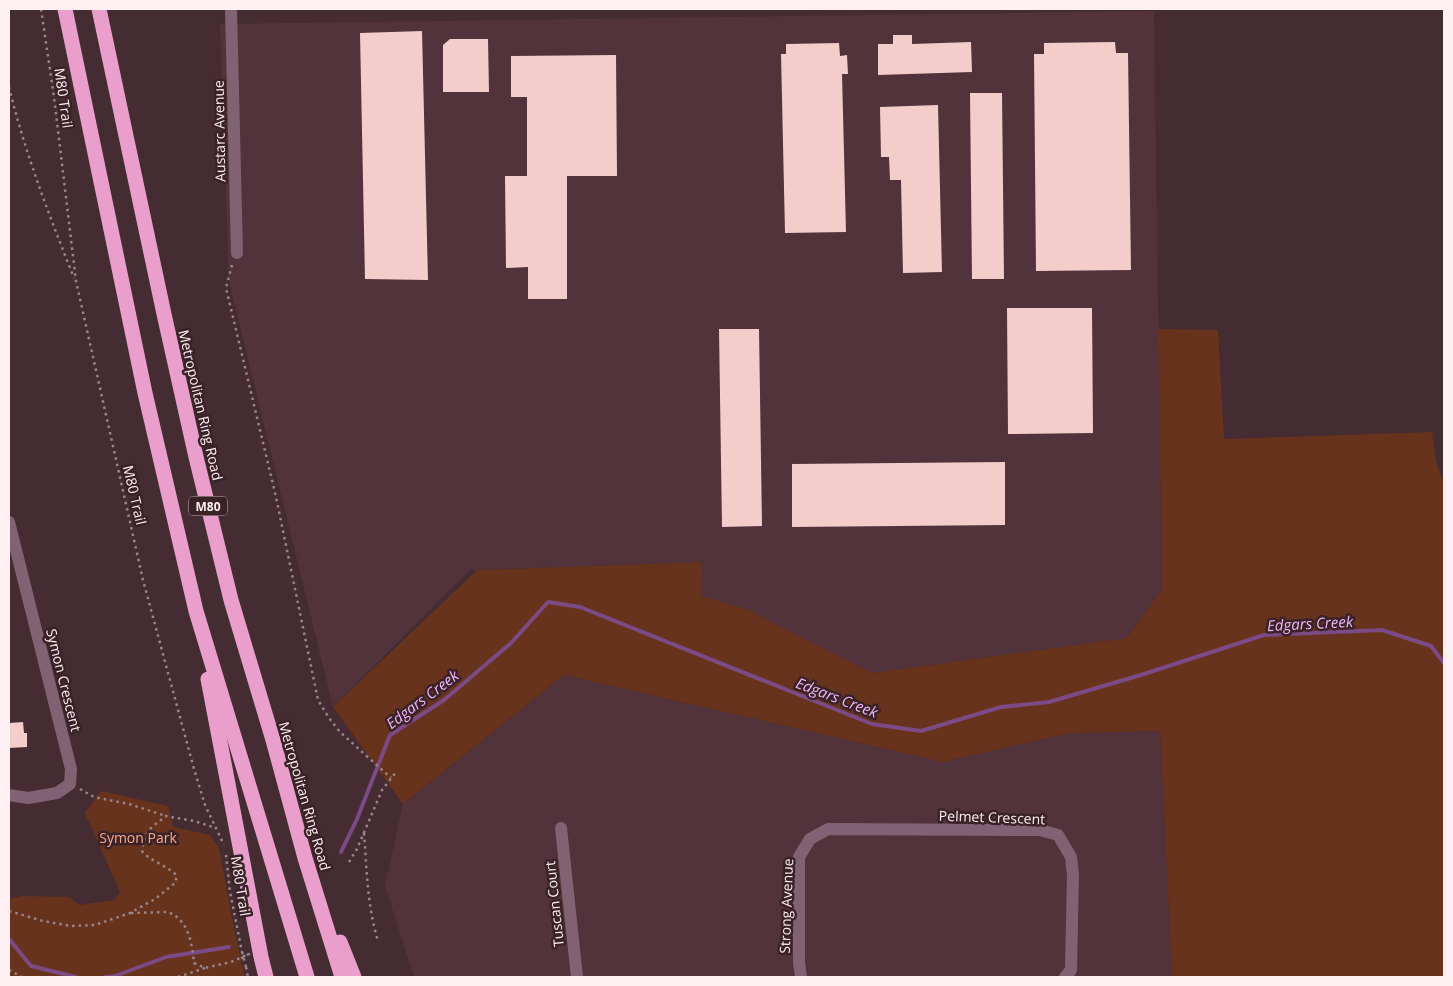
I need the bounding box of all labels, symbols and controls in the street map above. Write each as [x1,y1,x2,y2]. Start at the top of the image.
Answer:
street label: M80 Trail [50,67,78,129]
street label: Austarc Avenue [209,80,229,182]
street label: Metropolitan Ring Road [174,328,228,482]
street label: M80 Trail [119,463,151,527]
road number: M80 [189,496,227,516]
water label: Edgars Creek [1267,611,1354,635]
street label: Symon Crescent [42,627,86,733]
water label: Edgars Creek [382,665,463,733]
water label: Edgars Creek [793,672,881,722]
street label: Metropolitan Ring Road [275,719,335,873]
street label: Pelmet Crescent [938,806,1046,828]
park label: Symon Park [99,828,177,847]
street label: M80 Trail [227,855,255,917]
street label: Strong Avenue [775,858,797,954]
street label: Tuscan Court [540,860,568,948]

